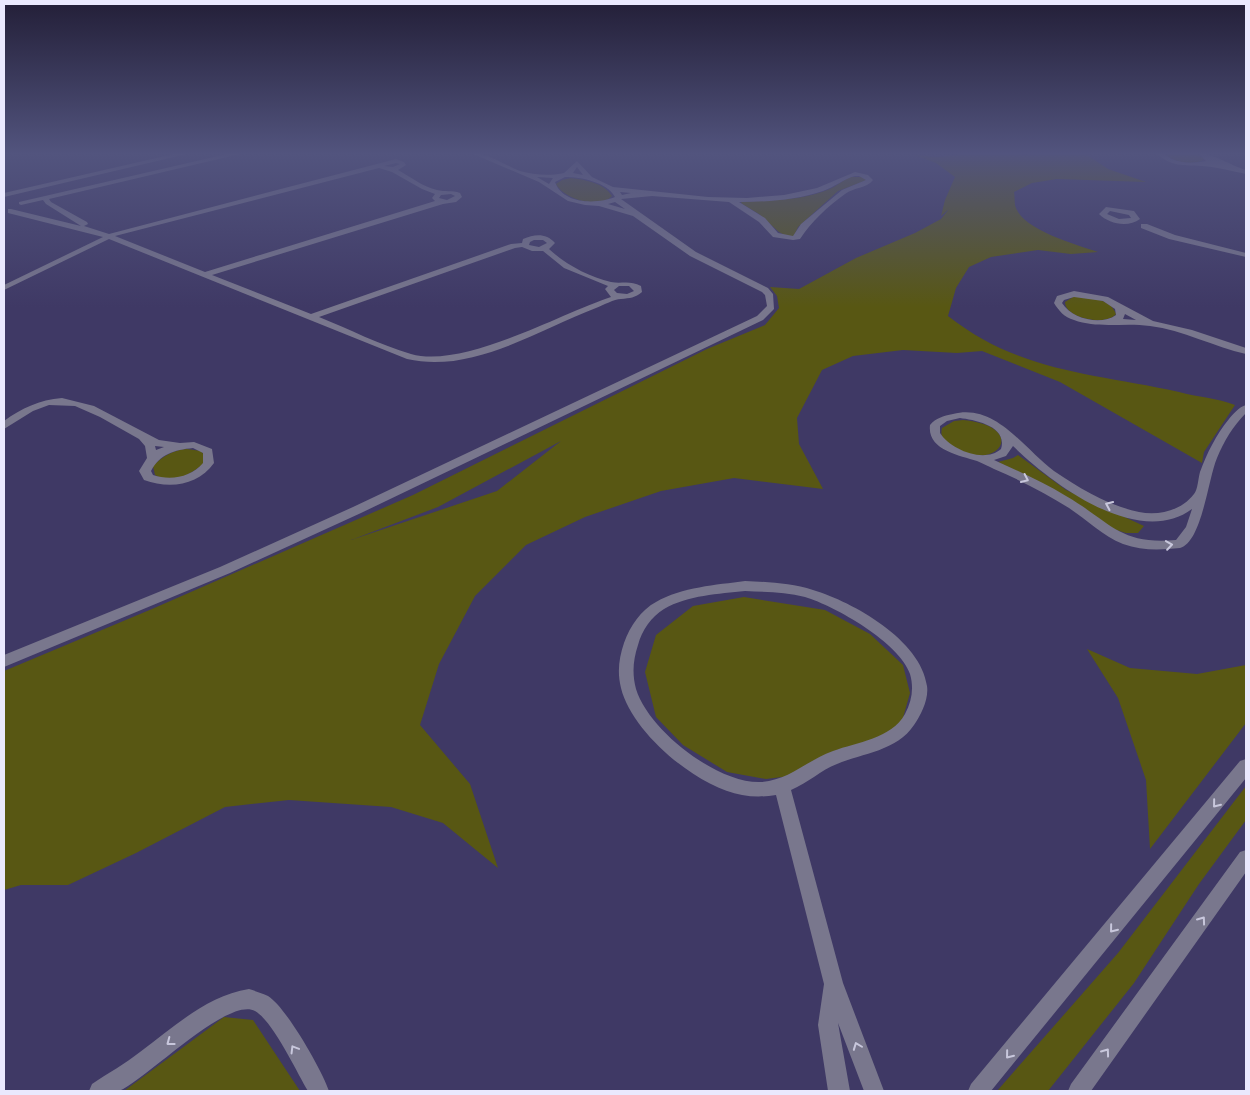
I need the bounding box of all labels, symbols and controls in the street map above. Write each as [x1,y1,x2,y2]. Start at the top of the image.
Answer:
one-way arrow [1020,473,1029,483]
one-way arrow [1105,501,1114,512]
one-way arrow [1165,541,1173,551]
one-way arrow [1212,798,1221,807]
one-way arrow [1196,917,1204,926]
one-way arrow [1110,923,1118,932]
one-way arrow [166,1036,176,1045]
one-way arrow [853,1042,863,1050]
one-way arrow [291,1046,301,1055]
one-way arrow [1100,1048,1109,1058]
one-way arrow [1006,1049,1015,1058]

